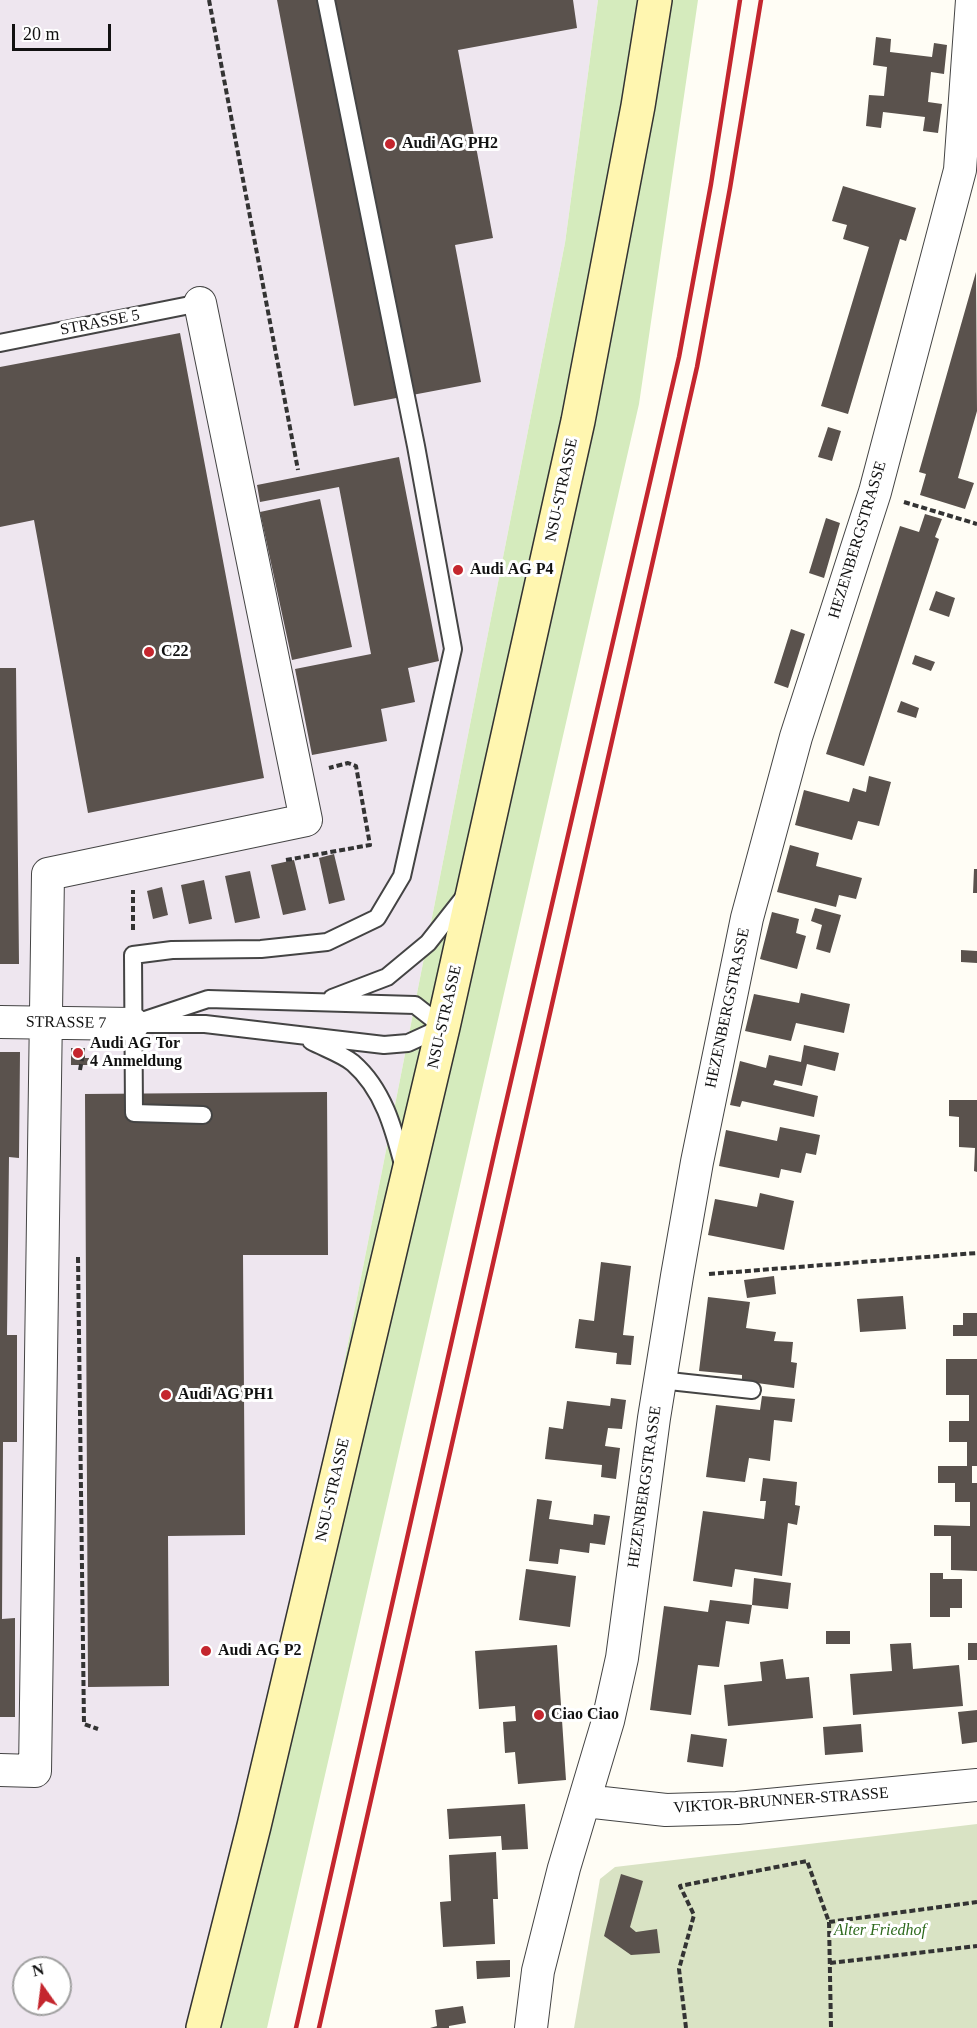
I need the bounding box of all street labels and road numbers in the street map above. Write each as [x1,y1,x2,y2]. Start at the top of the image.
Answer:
street label: STRASSE 5 [59,306,141,340]
street label: NSU-STRASSE [542,436,582,544]
street label: HEZENBERGSTRASSE [825,459,891,621]
street label: HEZENBERGSTRASSE [702,926,754,1090]
street label: NSU-STRASSE [424,963,466,1071]
street label: STRASSE 7 [26,1013,106,1033]
street label: HEZENBERGSTRASSE [624,1405,666,1569]
street label: NSU-STRASSE [312,1436,354,1544]
street label: VIKTOR-BRUNNER-STRASSE [673,1784,889,1818]

